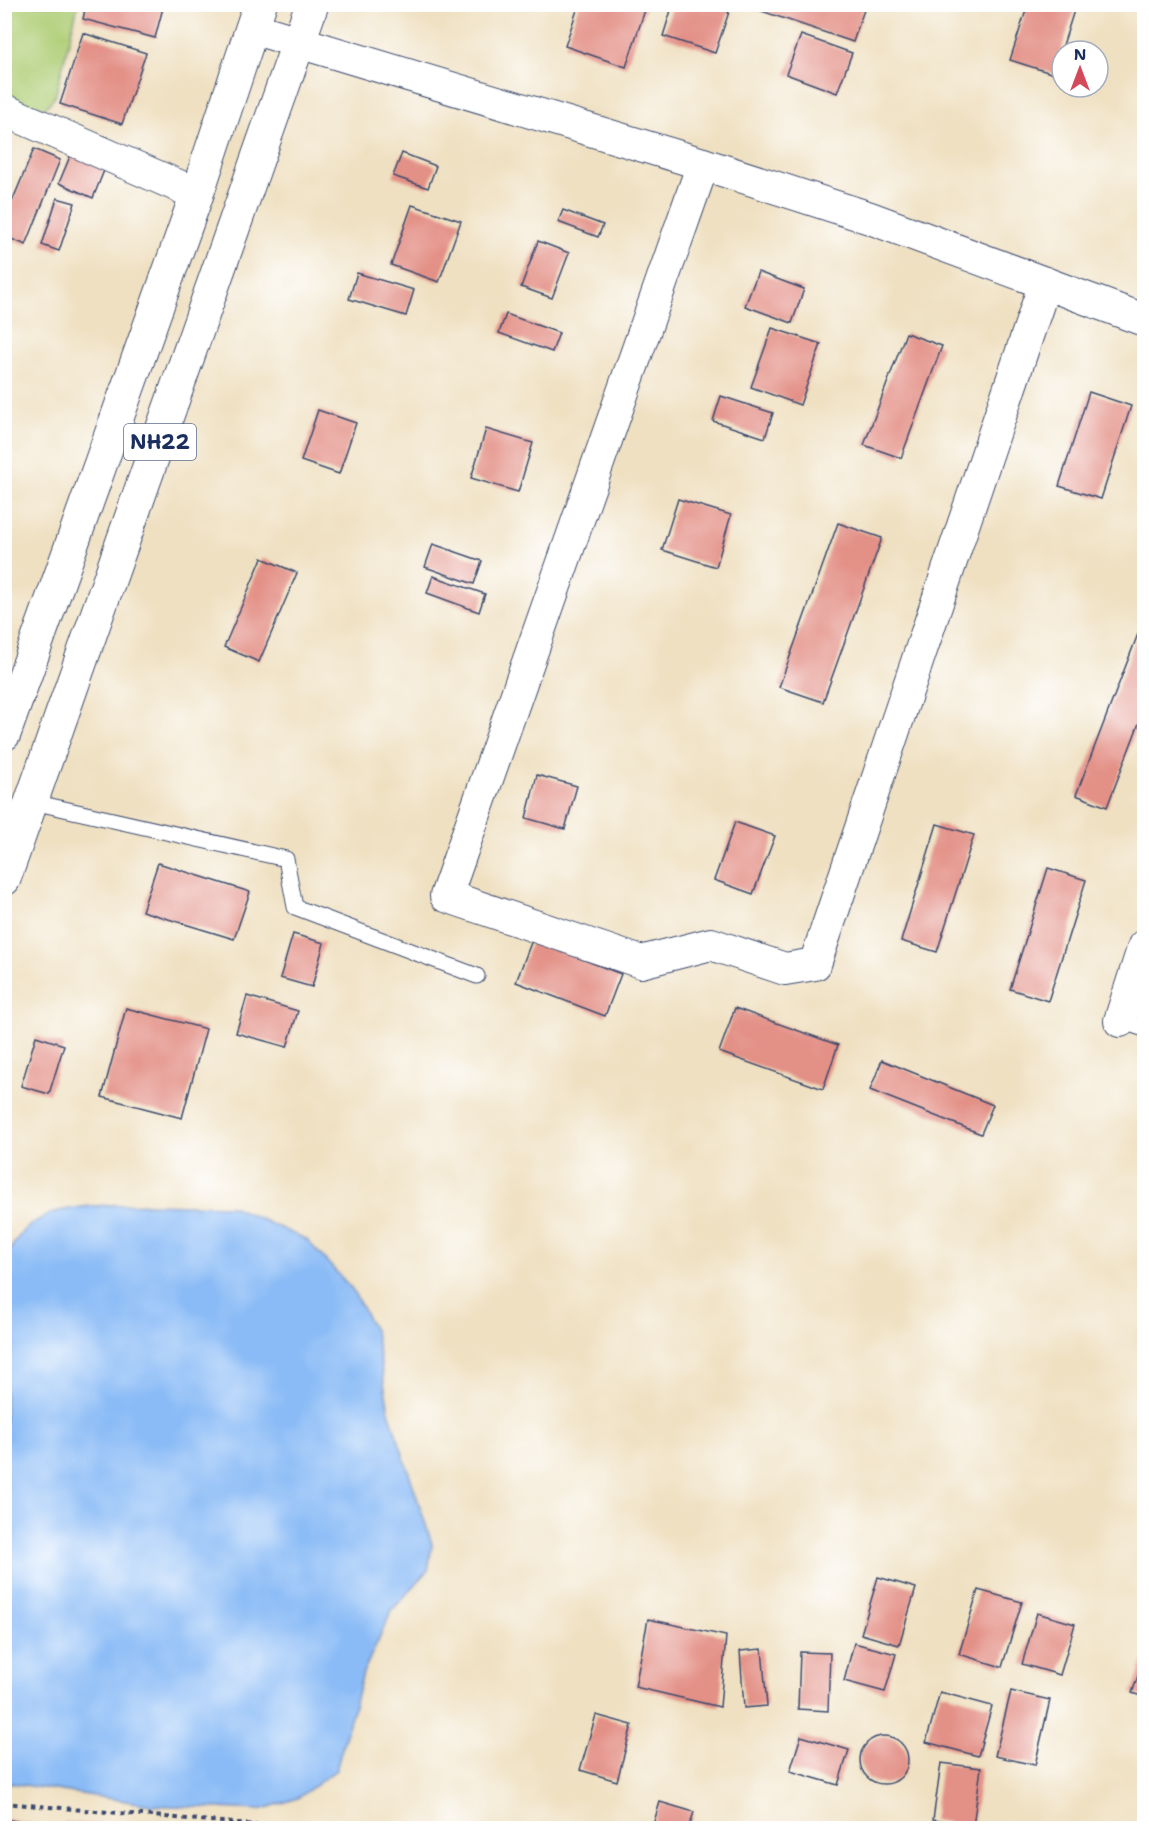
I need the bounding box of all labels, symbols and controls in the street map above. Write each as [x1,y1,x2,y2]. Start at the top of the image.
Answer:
north arrow [1050,39,1110,99]
text: N [1074,44,1086,65]
road number: NH22 [124,424,196,460]

